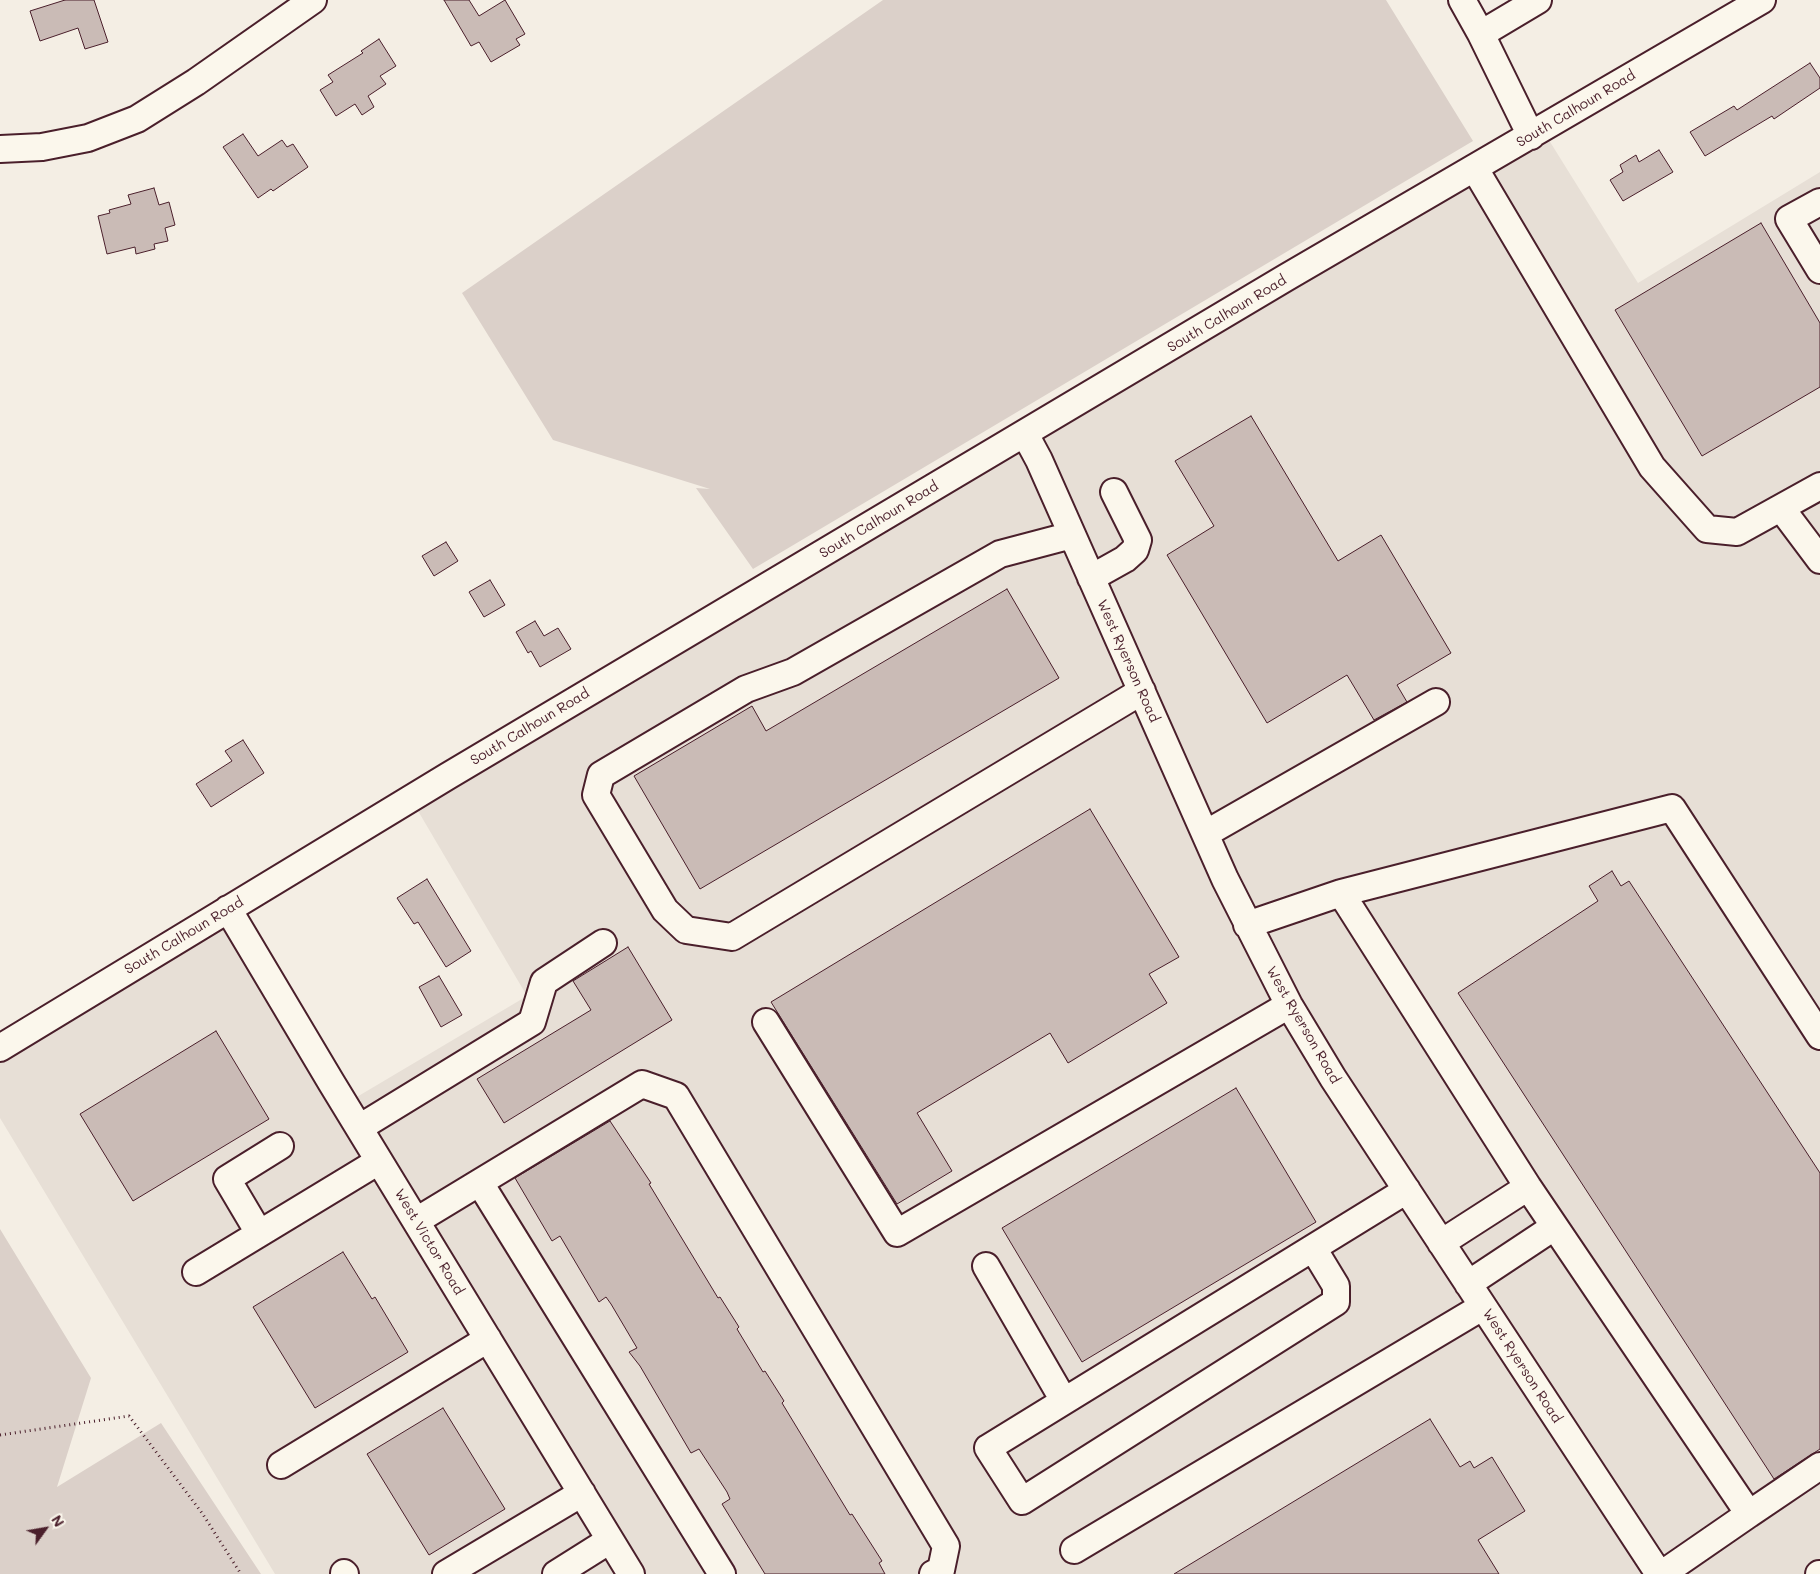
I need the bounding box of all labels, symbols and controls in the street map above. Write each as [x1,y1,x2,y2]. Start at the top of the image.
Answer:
street label: South Calhoun Road [1514,67,1638,151]
street label: South Calhoun Road [1165,272,1289,356]
street label: South Calhoun Road [817,478,941,562]
street label: West Ryerson Road [1093,597,1163,725]
street label: South Calhoun Road [468,685,592,769]
street label: South Calhoun Road [122,894,246,978]
street label: West Ryerson Road [1263,963,1343,1087]
street label: West Victor Road [391,1186,467,1298]
street label: West Ryerson Road [1479,1306,1565,1426]
north arrow [20,1504,70,1554]
text: N [47,1511,69,1530]

